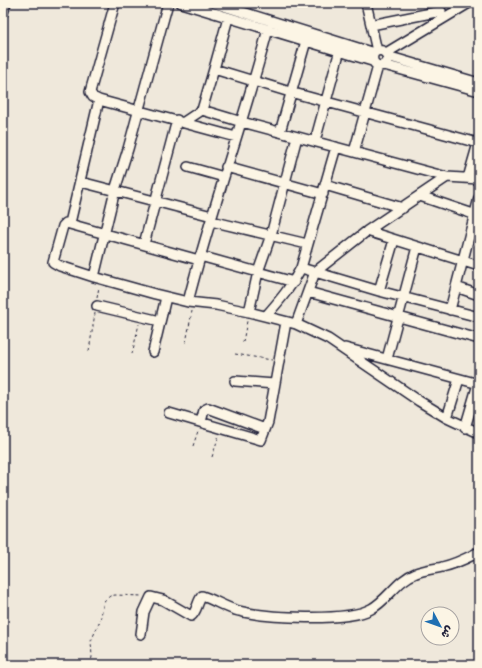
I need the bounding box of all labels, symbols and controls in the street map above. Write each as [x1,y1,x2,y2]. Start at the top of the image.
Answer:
north arrow [420,606,460,646]
text: ش [438,623,456,641]

